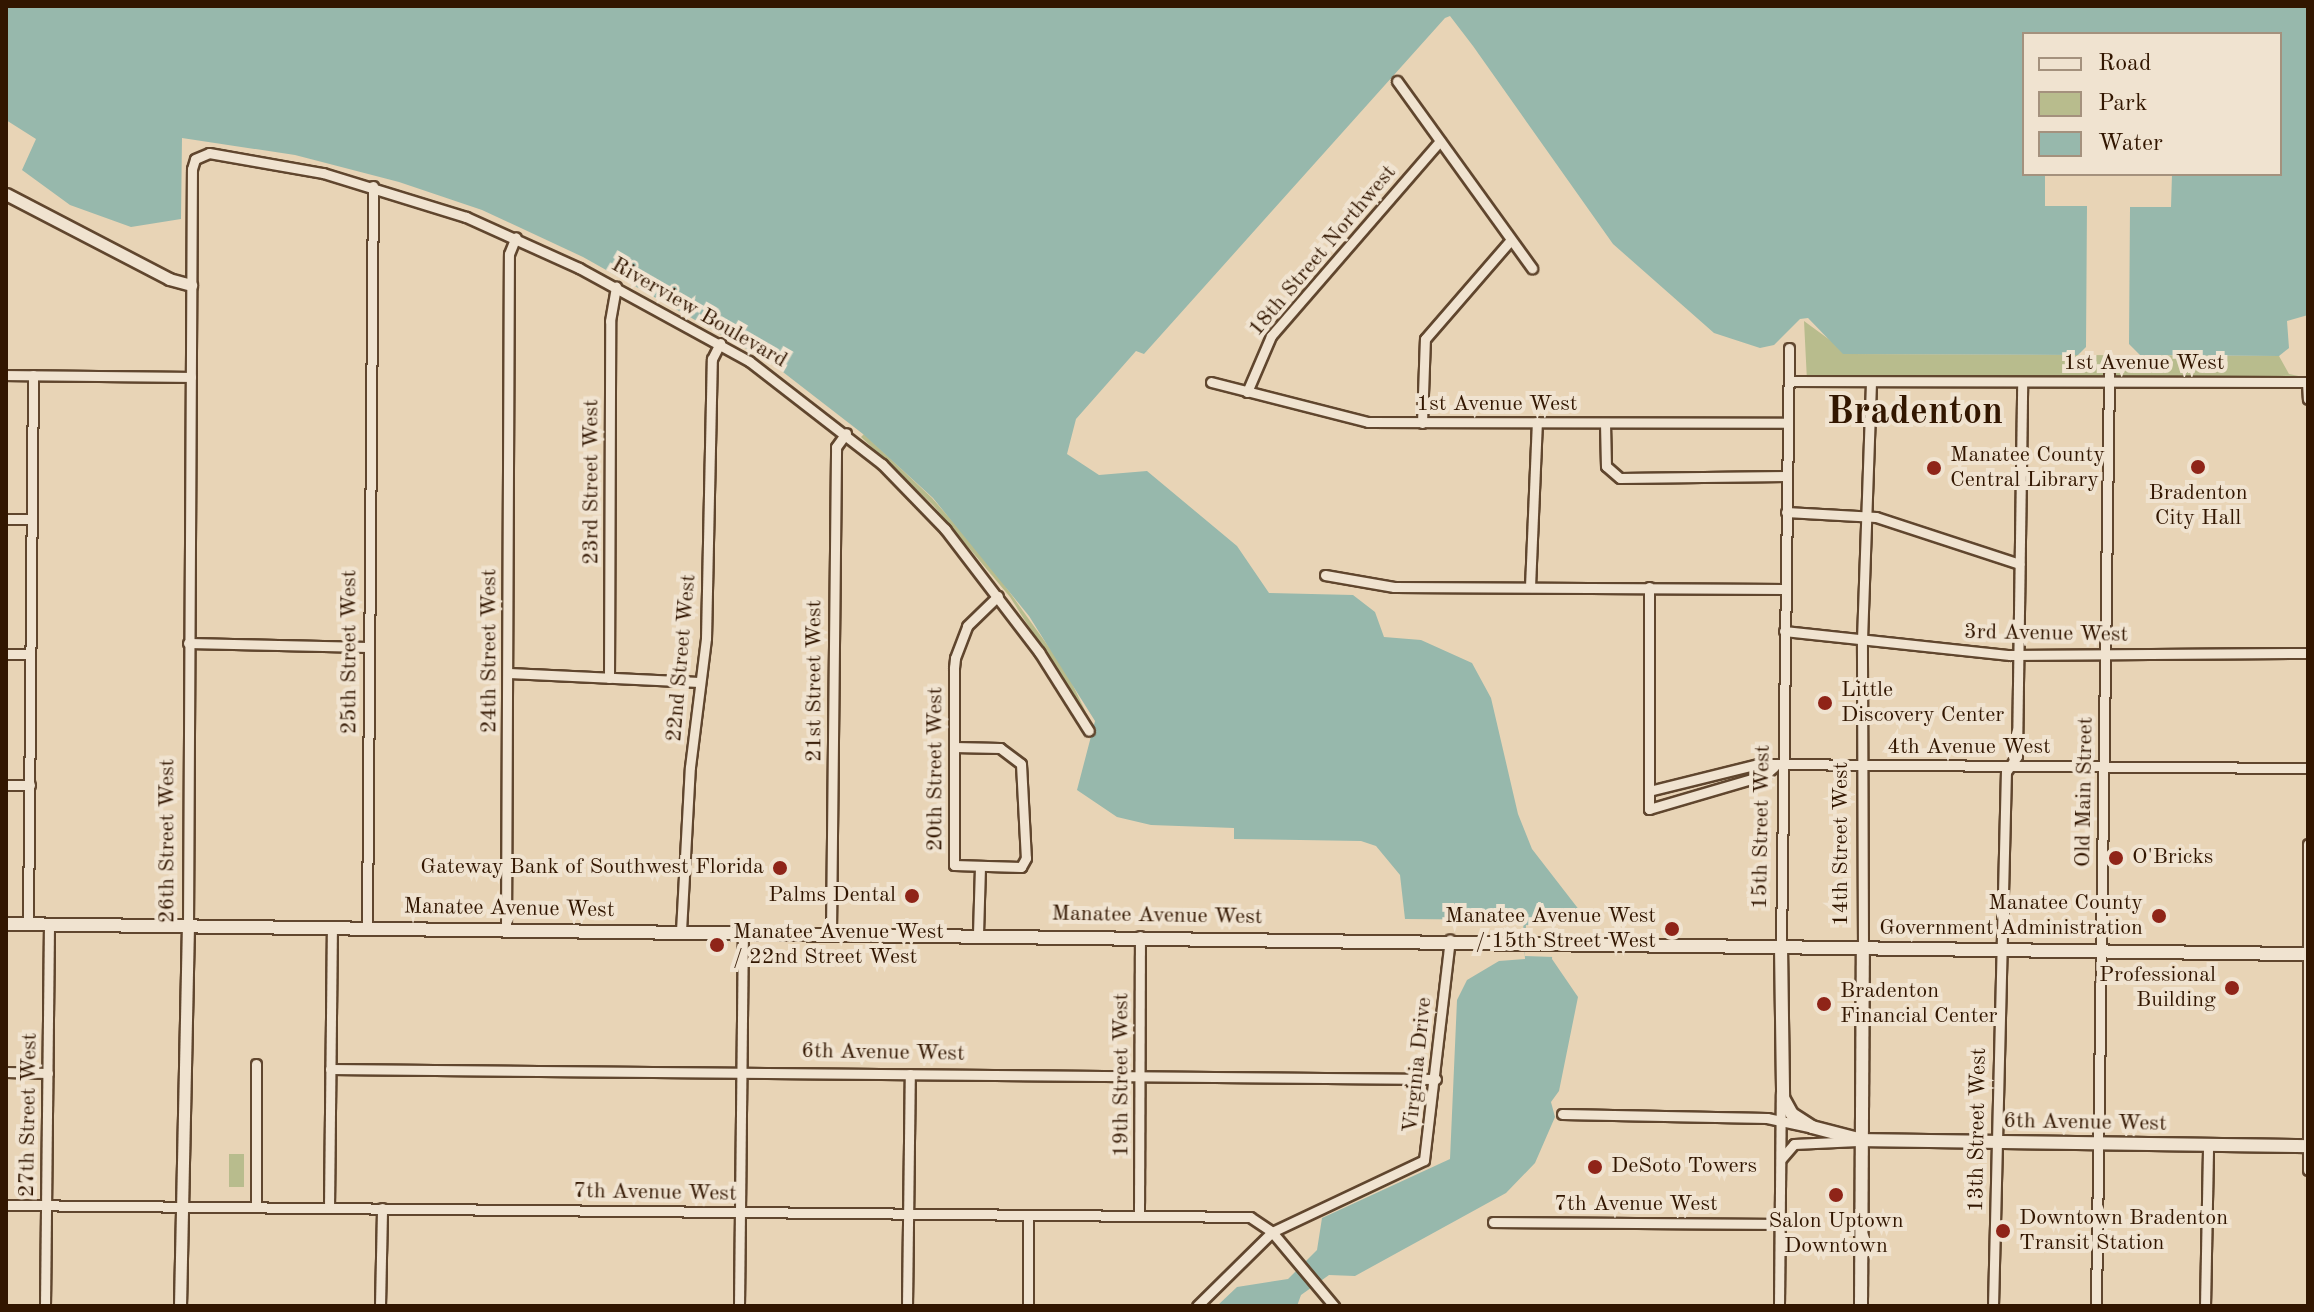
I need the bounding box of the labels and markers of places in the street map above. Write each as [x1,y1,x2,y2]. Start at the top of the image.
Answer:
place label: Manatee County Central Library [1950,442,2105,494]
marker: Bradenton City Hall [2189,458,2207,476]
marker: Manatee County Central Library [1925,459,1943,477]
place label: Bradenton City Hall [2148,480,2248,532]
place label: Little Discovery Center [1841,677,2004,728]
marker: Little Discovery Center [1816,694,1834,712]
place label: O'Bricks [2132,845,2213,871]
marker: O'Bricks [2107,849,2125,867]
place label: Gateway Bank of Southwest Florida [420,855,764,881]
marker: Gateway Bank of Southwest Florida [771,859,789,877]
place label: Palms Dental [768,883,896,909]
marker: Palms Dental [903,887,921,905]
place label: Manatee County Government Administration [1879,890,2143,942]
place label: Manatee Avenue West / 15th Street West [1445,903,1656,954]
marker: Manatee County Government Administration [2150,907,2168,925]
place label: Manatee Avenue West / 22nd Street West [733,919,944,970]
marker: Manatee Avenue West / 15th Street West [1663,920,1681,938]
marker: Manatee Avenue West / 22nd Street West [708,936,726,954]
place label: Professional Building [2099,962,2216,1014]
place label: Bradenton Financial Center [1840,978,1998,1030]
marker: Professional Building [2223,979,2241,997]
marker: Bradenton Financial Center [1815,995,1833,1013]
place label: DeSoto Towers [1611,1154,1757,1180]
marker: DeSoto Towers [1586,1158,1604,1176]
marker: Salon Uptown Downtown [1827,1186,1845,1204]
place label: Downtown Bradenton Transit Station [2019,1205,2228,1256]
place label: Salon Uptown Downtown [1768,1208,1904,1260]
marker: Downtown Bradenton Transit Station [1994,1222,2012,1240]

